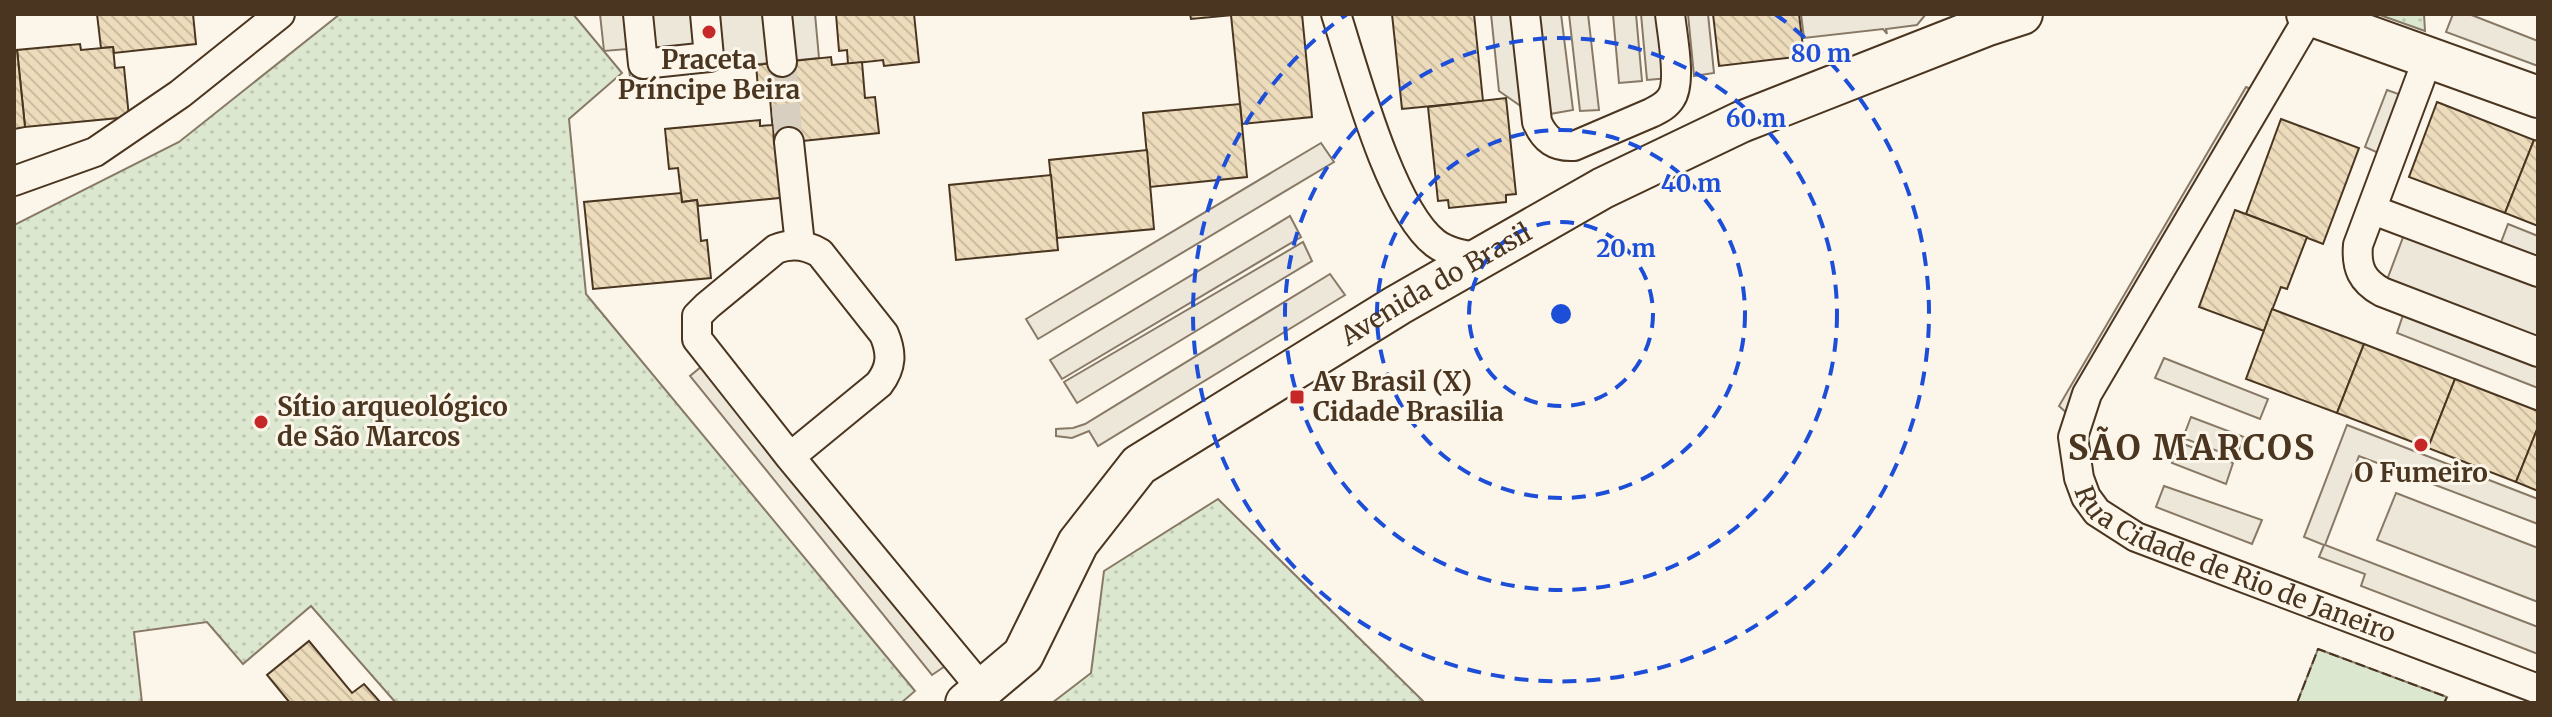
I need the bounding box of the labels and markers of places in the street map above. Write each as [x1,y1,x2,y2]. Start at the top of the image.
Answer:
marker: Praceta Príncipe Beira [700,23,718,41]
place label: Praceta Príncipe Beira [618,43,800,106]
centre of rings [1547,300,1575,328]
place label: Av Brasil (X) Cidade Brasilia [1312,365,1504,428]
marker: Av Brasil (X) Cidade Brasilia [1288,388,1306,406]
place label: Sítio arqueológico de São Marcos [277,390,508,453]
marker: Sítio arqueológico de São Marcos [252,413,270,431]
marker: O Fumeiro [2412,436,2430,454]
place label: O Fumeiro [2354,456,2488,489]

